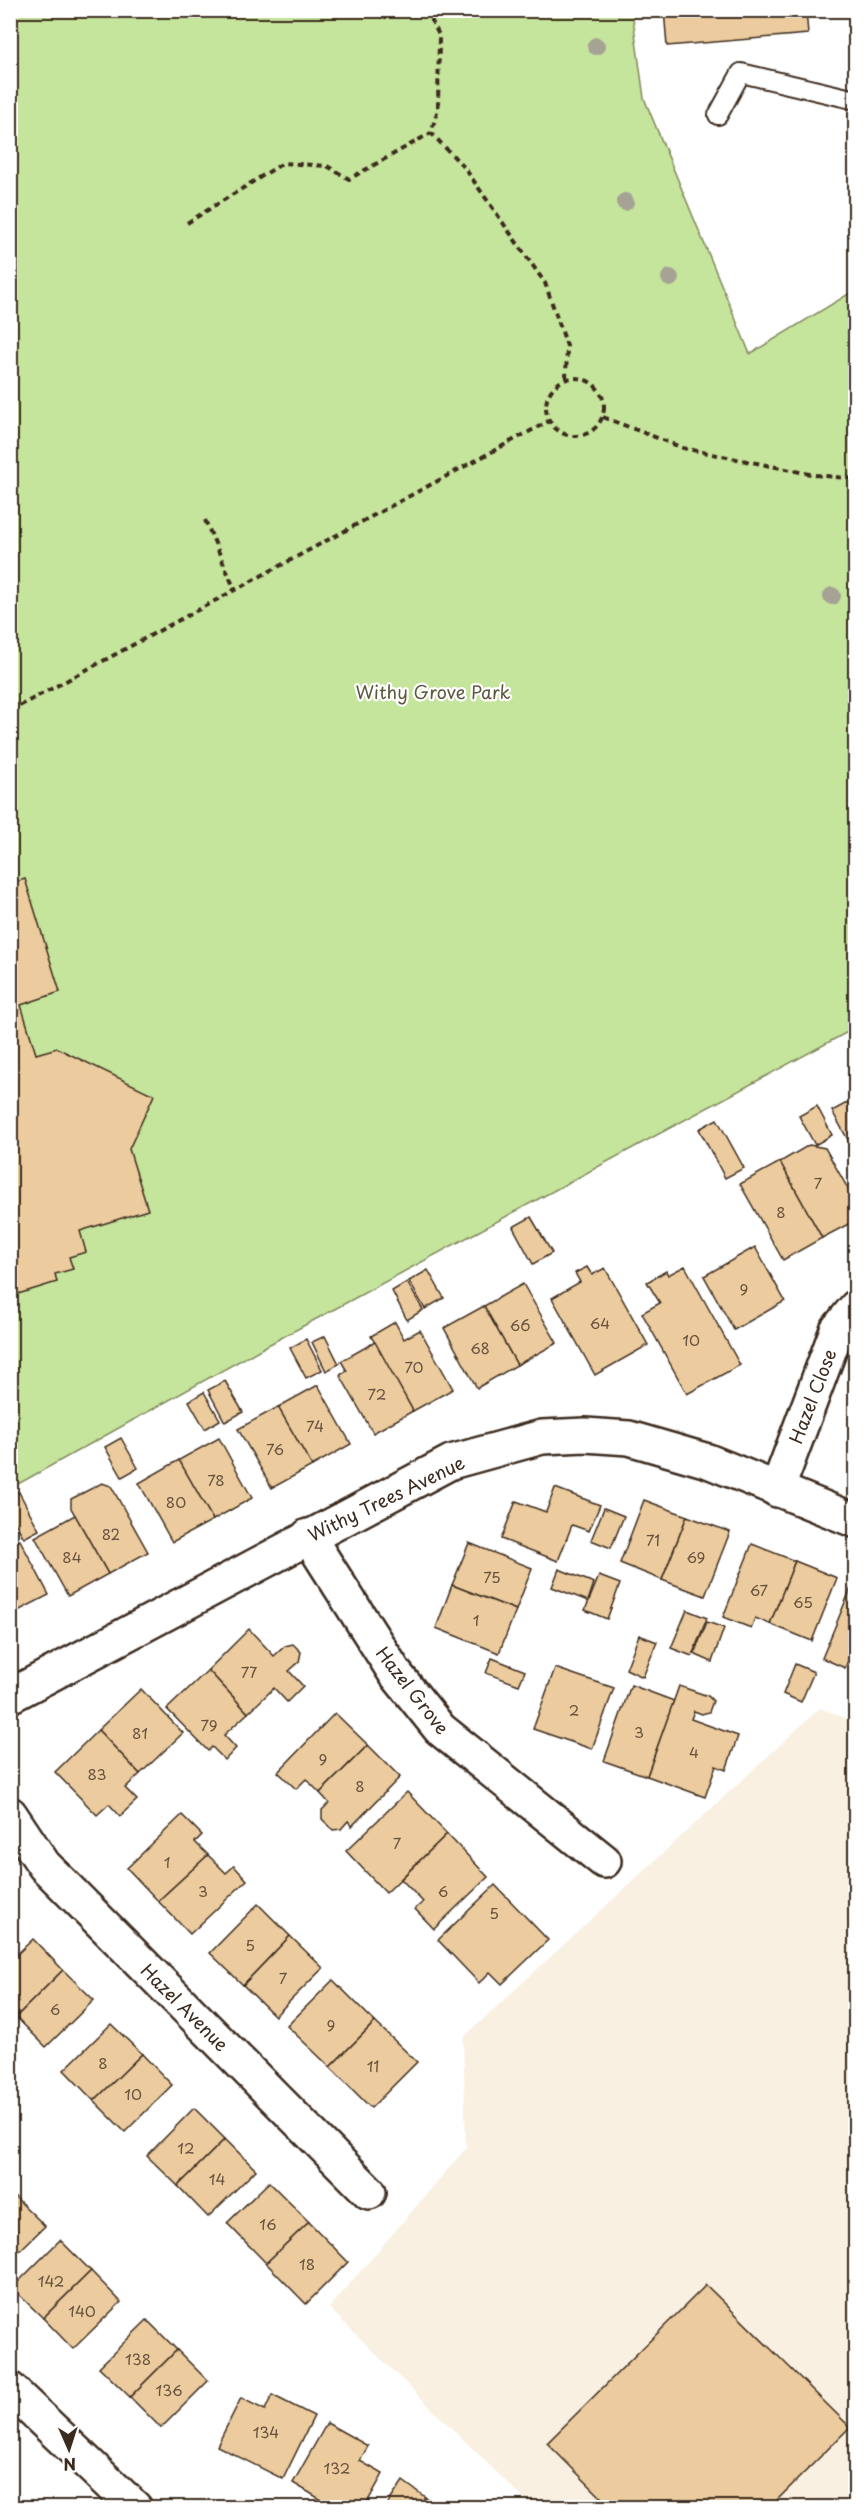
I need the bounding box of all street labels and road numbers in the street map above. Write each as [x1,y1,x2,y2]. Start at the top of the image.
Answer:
street label: Hazel Close [782,1345,842,1447]
street label: Withy Trees Avenue [303,1448,469,1548]
street label: Hazel Grove [370,1640,456,1740]
street label: Hazel Avenue [135,1957,235,2057]

